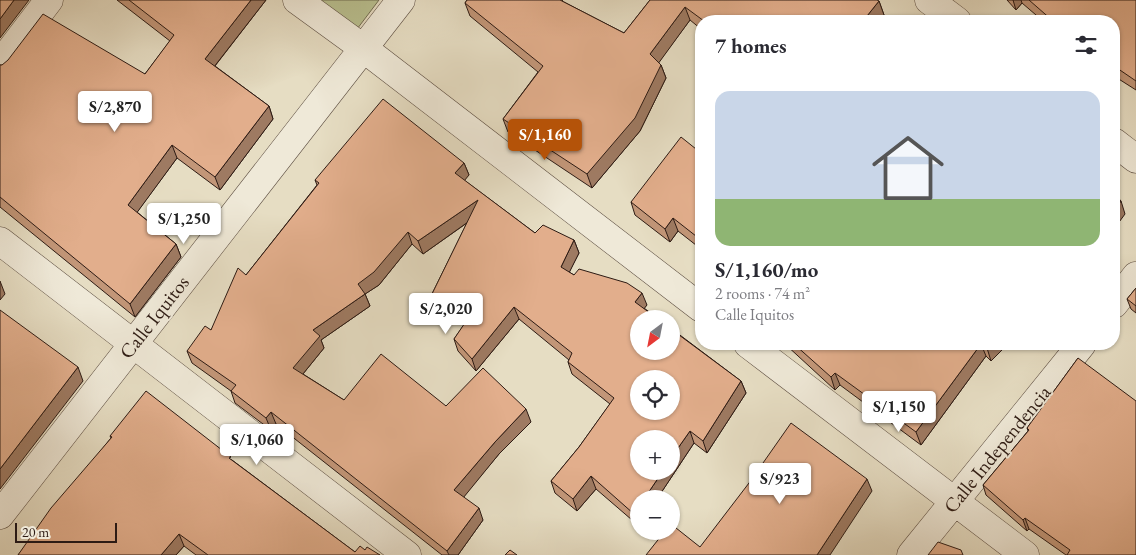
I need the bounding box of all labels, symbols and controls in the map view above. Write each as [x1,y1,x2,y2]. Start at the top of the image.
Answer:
icon: filters [1072,31,1100,59]
text: 7 homes [715,32,787,59]
pin: S/2,870 [69,90,161,133]
text: S/2,870 [89,96,141,117]
pin: S/1,160 [499,119,591,161]
icon: home [863,123,953,213]
text: S/1,160 [519,124,571,145]
pin: S/1,250 [138,202,230,245]
text: S/1,250 [158,208,210,229]
text: S/1,160/mo [715,256,818,283]
street label: Calle Iquitos [113,270,195,364]
text: 2 rooms · 74 m² [715,283,810,304]
pin: S/2,020 [400,292,492,335]
text: S/2,020 [420,298,472,319]
text: Calle Iquitos [715,304,794,325]
north arrow [630,310,680,360]
map controls [630,310,680,540]
button: locate [630,370,680,420]
street label: Calle Independencia [937,380,1057,518]
pin: S/1,150 [853,390,945,433]
text: S/1,150 [873,396,925,417]
pin: S/1,060 [211,424,303,466]
text: S/1,060 [231,429,283,450]
button: + [630,430,680,480]
pin: S/923 [745,462,815,505]
text: S/923 [760,468,800,489]
button: − [630,490,680,540]
scale bar [15,520,118,543]
text: 20 m [22,523,49,541]

